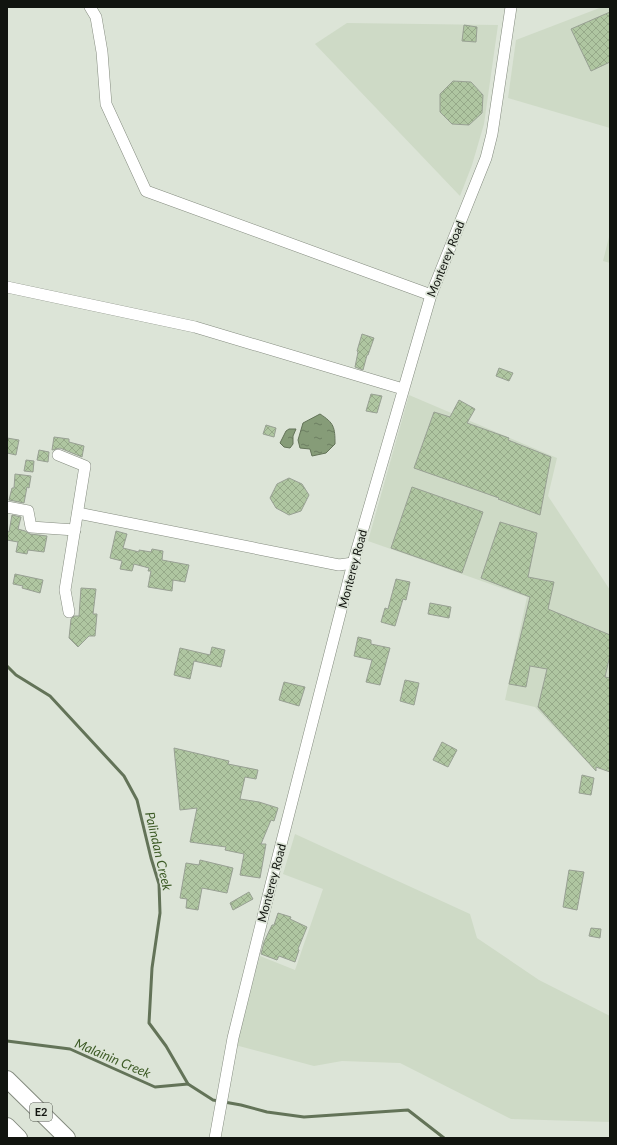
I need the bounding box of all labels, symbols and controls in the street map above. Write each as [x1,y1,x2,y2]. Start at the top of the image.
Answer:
street label: Monterey Road [423,219,468,299]
street label: Monterey Road [335,528,370,610]
water label: Palindan Creek [142,810,176,893]
street label: Monterey Road [254,842,289,924]
water label: Malainin Creek [73,1035,154,1081]
road number: E2 [30,1103,52,1121]

